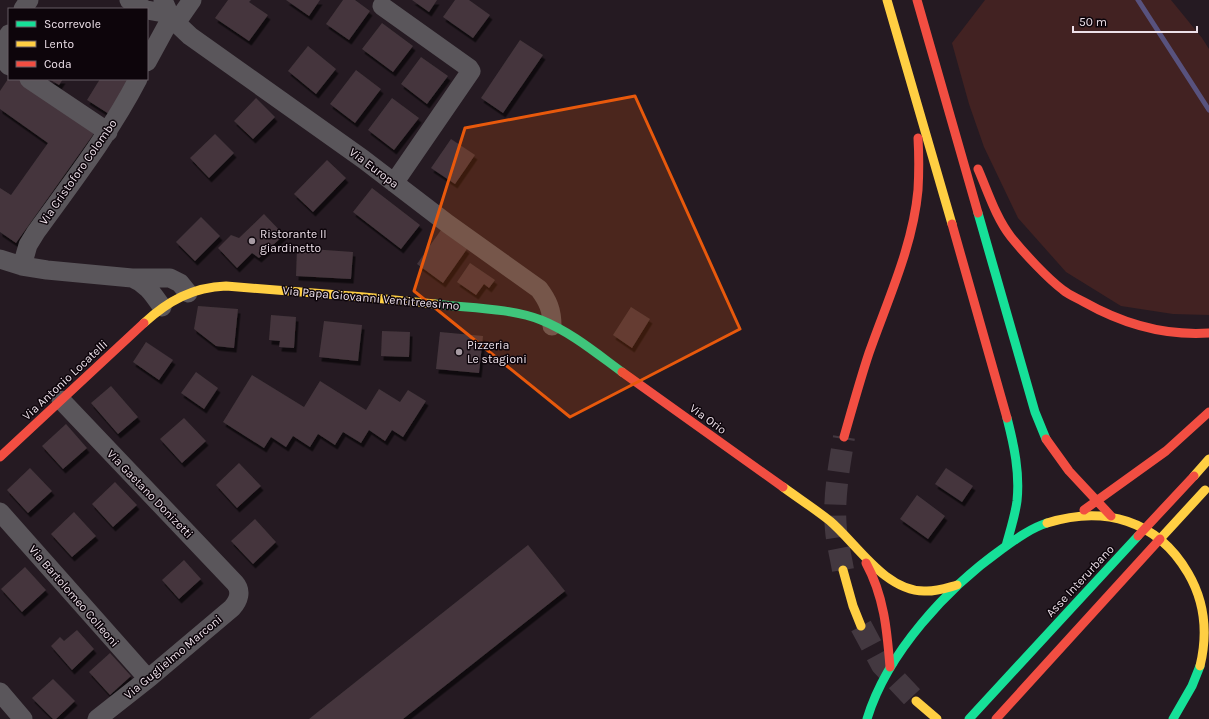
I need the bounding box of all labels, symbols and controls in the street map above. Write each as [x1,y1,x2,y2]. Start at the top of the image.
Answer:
legend [8,8,148,80]
scale bar [1073,8,1197,34]
text: 50 m [1079,15,1107,29]
text: Scorrevole [44,17,101,31]
text: Lento [44,37,74,51]
text: Coda [44,57,72,71]
street label: Via Cristoforo Colombo [36,117,120,227]
street label: Via Europa [347,145,401,191]
place label: Ristorante Il giardinetto [260,227,327,255]
marker: Ristorante Il giardinetto [247,236,257,246]
street label: Via Papa Giovanni Ventitreesimo [282,283,460,313]
street label: Via Antonio Locatelli [20,337,110,423]
place label: Pizzeria Le stagioni [467,338,527,366]
marker: Pizzeria Le stagioni [454,347,464,357]
street label: Via Orio [687,401,729,437]
street label: Via Gaetano Donizetti [104,447,196,541]
street label: Via Bartolomeo Colleoni [26,542,122,650]
street label: Asse Interurbano [1043,542,1117,620]
street label: Via Guglielmo Marconi [121,612,225,702]

